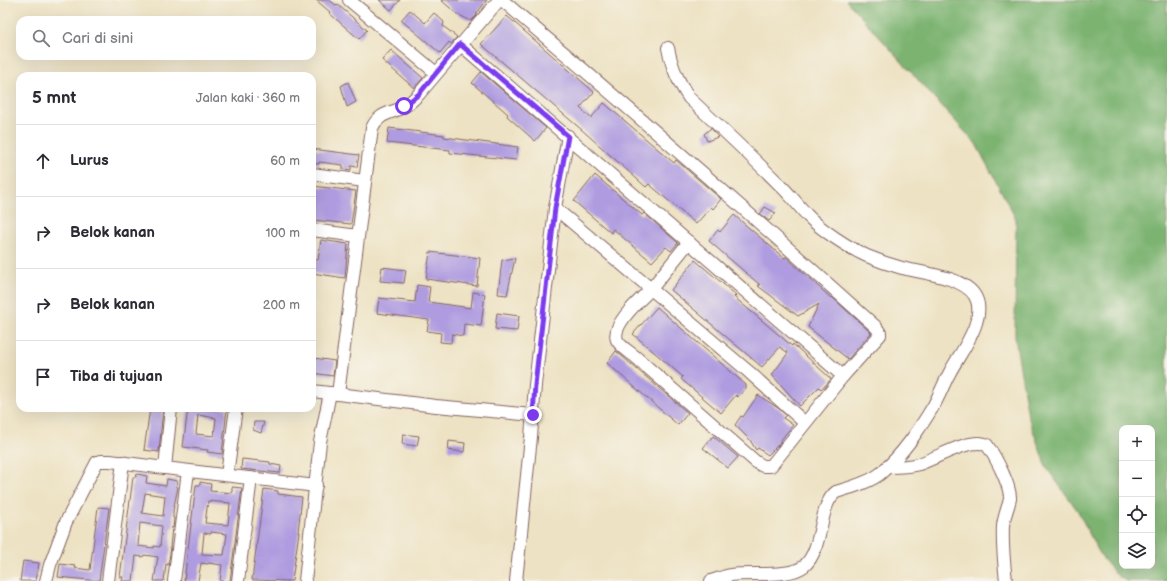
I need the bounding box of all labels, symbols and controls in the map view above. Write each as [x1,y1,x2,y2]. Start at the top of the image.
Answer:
search box [16,16,316,60]
icon: search [30,27,52,49]
text: Cari di sini [62,29,133,48]
text: 5 mnt [32,88,76,108]
text: Jalan kaki · 360 m [196,90,300,106]
route start [395,97,413,115]
icon: ahead [32,150,54,172]
text: Lurus [70,151,109,170]
text: 60 m [270,153,300,169]
icon: right [32,222,54,244]
text: Belok kanan [70,223,155,242]
text: 100 m [265,225,300,241]
icon: right [32,294,54,316]
text: Belok kanan [70,295,155,314]
text: 200 m [263,297,300,313]
icon: arrive [32,366,54,388]
text: Tiba di tujuan [70,367,163,386]
route end [524,406,542,424]
map controls [1119,425,1155,569]
button: + [1119,425,1155,461]
button: − [1119,461,1155,497]
button: locate [1119,497,1155,533]
button: layers [1119,533,1155,569]

